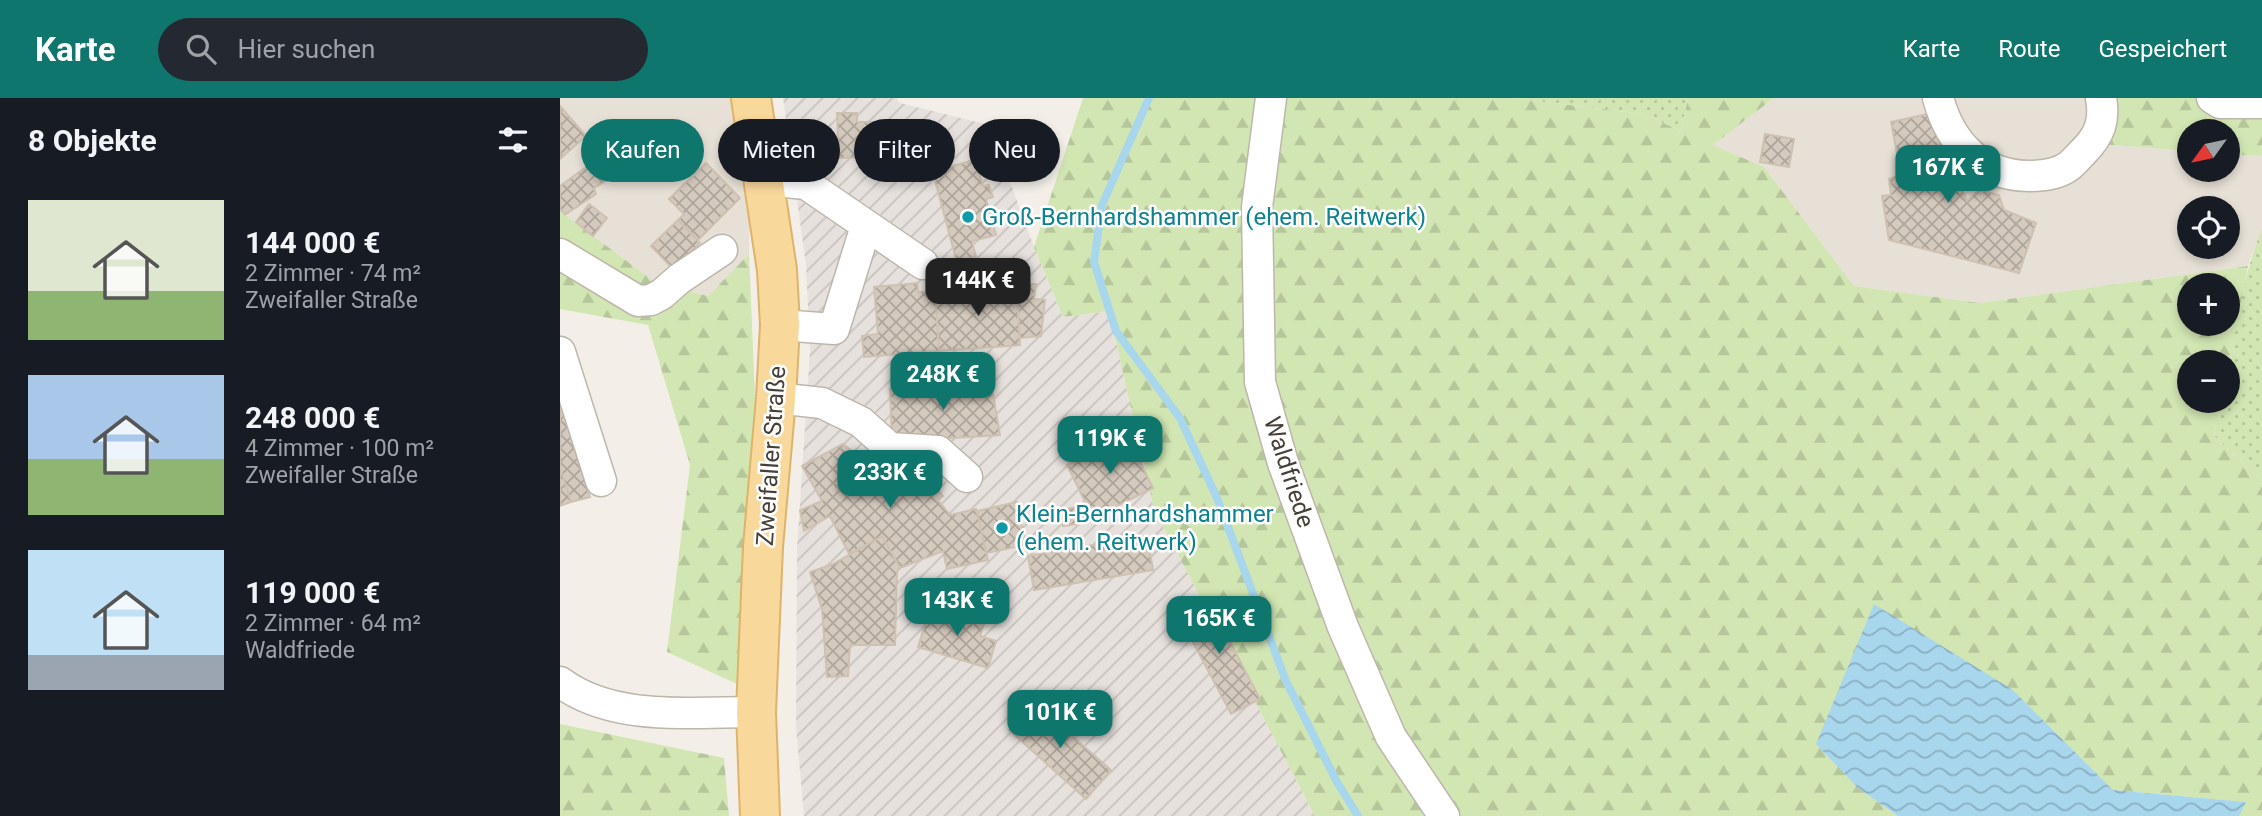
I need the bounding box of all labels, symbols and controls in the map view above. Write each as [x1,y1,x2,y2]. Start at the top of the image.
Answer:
search box [158,18,648,81]
text: Karte [35,30,116,69]
icon: search [182,30,220,68]
text: Hier suchen [238,34,375,64]
text: Karte [1903,35,1960,63]
text: Route [1998,35,2060,63]
text: Gespeichert [2098,35,2227,63]
chip: Kaufen [581,119,704,182]
chip: Mieten [718,119,840,182]
chip: Filter [854,119,955,182]
chip: Neu [969,119,1060,182]
north arrow [2177,119,2240,182]
map controls [2177,119,2240,413]
icon: filters [494,121,532,159]
text: 8 Objekte [28,123,157,158]
pin: 167K € [1891,146,2005,205]
text: 167K € [1911,154,1985,181]
button: locate [2177,196,2240,259]
place label: Groß-Bernhardshammer (ehem. Reitwerk) [982,203,1426,231]
marker: Groß-Bernhardshammer (ehem. Reitwerk) [960,209,976,225]
text: 144 000 € [245,225,380,260]
icon: home [84,228,168,312]
pin: 144K € [921,258,1035,318]
text: 2 Zimmer · 74 m² [245,260,421,287]
text: 144K € [941,267,1015,294]
button: + [2177,273,2240,336]
text: Zweifaller Straße [245,287,418,314]
button: − [2177,350,2240,413]
pin: 248K € [886,352,1000,412]
text: 248K € [906,361,980,388]
street label: Zweifaller Straße [751,365,791,547]
text: 248 000 € [245,400,380,435]
icon: home [84,403,168,487]
street label: Waldfriede [1258,413,1320,531]
pin: 119K € [1053,416,1167,476]
text: 119K € [1073,425,1147,452]
text: 4 Zimmer · 100 m² [245,435,434,462]
pin: 233K € [833,450,947,510]
text: 233K € [853,459,927,486]
text: Zweifaller Straße [245,462,418,489]
place label: Klein-Bernhardshammer (ehem. Reitwerk) [1016,500,1274,556]
marker: Klein-Bernhardshammer (ehem. Reitwerk) [994,520,1010,536]
text: 119 000 € [245,575,380,610]
icon: home [84,578,168,662]
pin: 143K € [900,578,1014,638]
text: 143K € [920,587,994,614]
pin: 165K € [1162,596,1276,656]
text: 165K € [1182,605,1256,632]
text: 2 Zimmer · 64 m² [245,610,421,637]
text: Waldfriede [245,637,355,664]
pin: 101K € [1003,690,1117,750]
text: 101K € [1023,699,1097,726]

